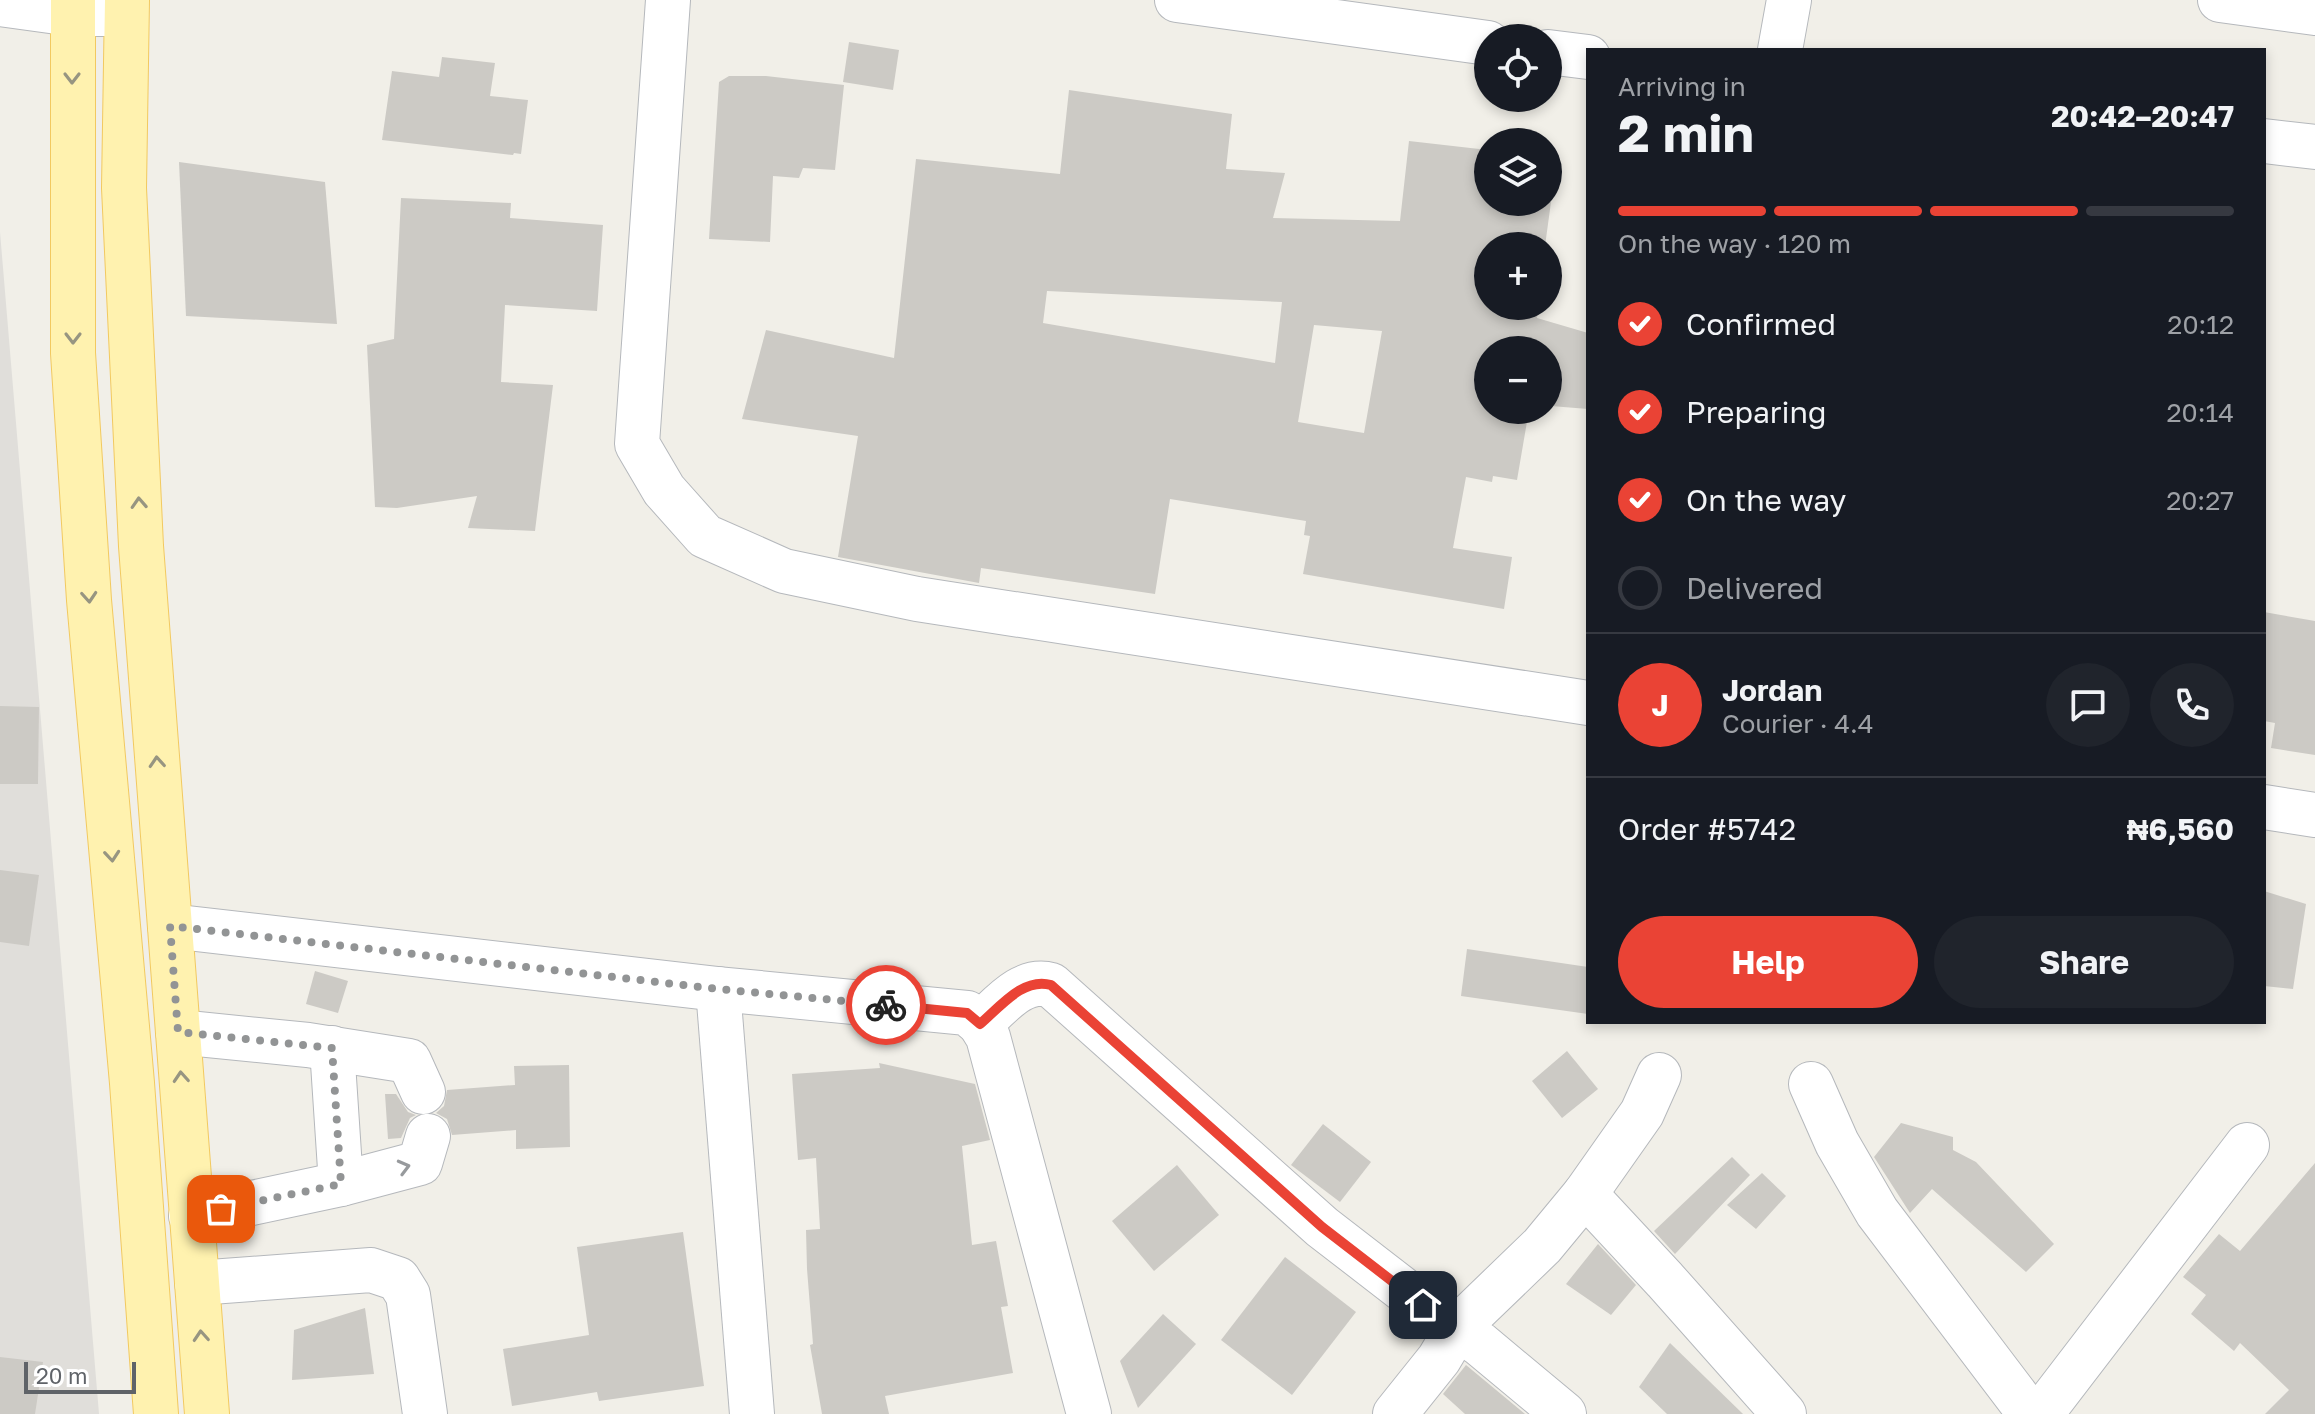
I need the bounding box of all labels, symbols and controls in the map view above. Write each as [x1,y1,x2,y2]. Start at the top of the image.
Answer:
map controls [1474,24,1562,424]
button: locate [1474,24,1562,112]
text: Arriving in [1618,71,1746,102]
one-way arrow [63,72,81,85]
text: 20:42–20:47 [2051,98,2234,134]
text: 2 min [1618,101,1754,163]
button: layers [1474,128,1562,216]
text: On the way · 120 m [1618,228,1851,259]
button: + [1474,232,1562,320]
icon: check [1618,302,1662,346]
text: Confirmed [1686,306,1836,342]
text: 20:12 [2167,309,2234,340]
one-way arrow [64,332,82,345]
button: − [1474,336,1562,424]
icon: check [1618,390,1662,434]
text: Preparing [1686,394,1827,430]
text: 20:14 [2167,397,2234,428]
icon: check [1618,478,1662,522]
text: On the way [1686,482,1846,518]
text: 20:27 [2166,485,2234,516]
one-way arrow [130,496,147,509]
text: Delivered [1686,570,1823,606]
one-way arrow [80,591,97,604]
button: chat [2046,663,2130,747]
button: phone [2150,663,2234,747]
text: Jordan [1722,672,1822,708]
text: J [1651,687,1669,723]
text: Courier · 4.4 [1722,708,1874,739]
one-way arrow [149,755,166,768]
text: Order #5742 [1618,811,1796,847]
text: ₦6,560 [2127,811,2234,847]
one-way arrow [103,850,120,863]
button: Help [1618,916,1918,1008]
button: Share [1934,916,2234,1008]
courier [846,965,926,1045]
icon: bike [864,983,908,1027]
one-way arrow [173,1070,190,1083]
one-way arrow [396,1160,410,1176]
pin [187,1175,255,1243]
icon: bag [199,1187,243,1231]
pin [1389,1271,1457,1339]
icon: home [1401,1283,1445,1327]
one-way arrow [193,1329,210,1342]
scale bar [24,1358,136,1394]
text: 20 m [36,1362,87,1389]

